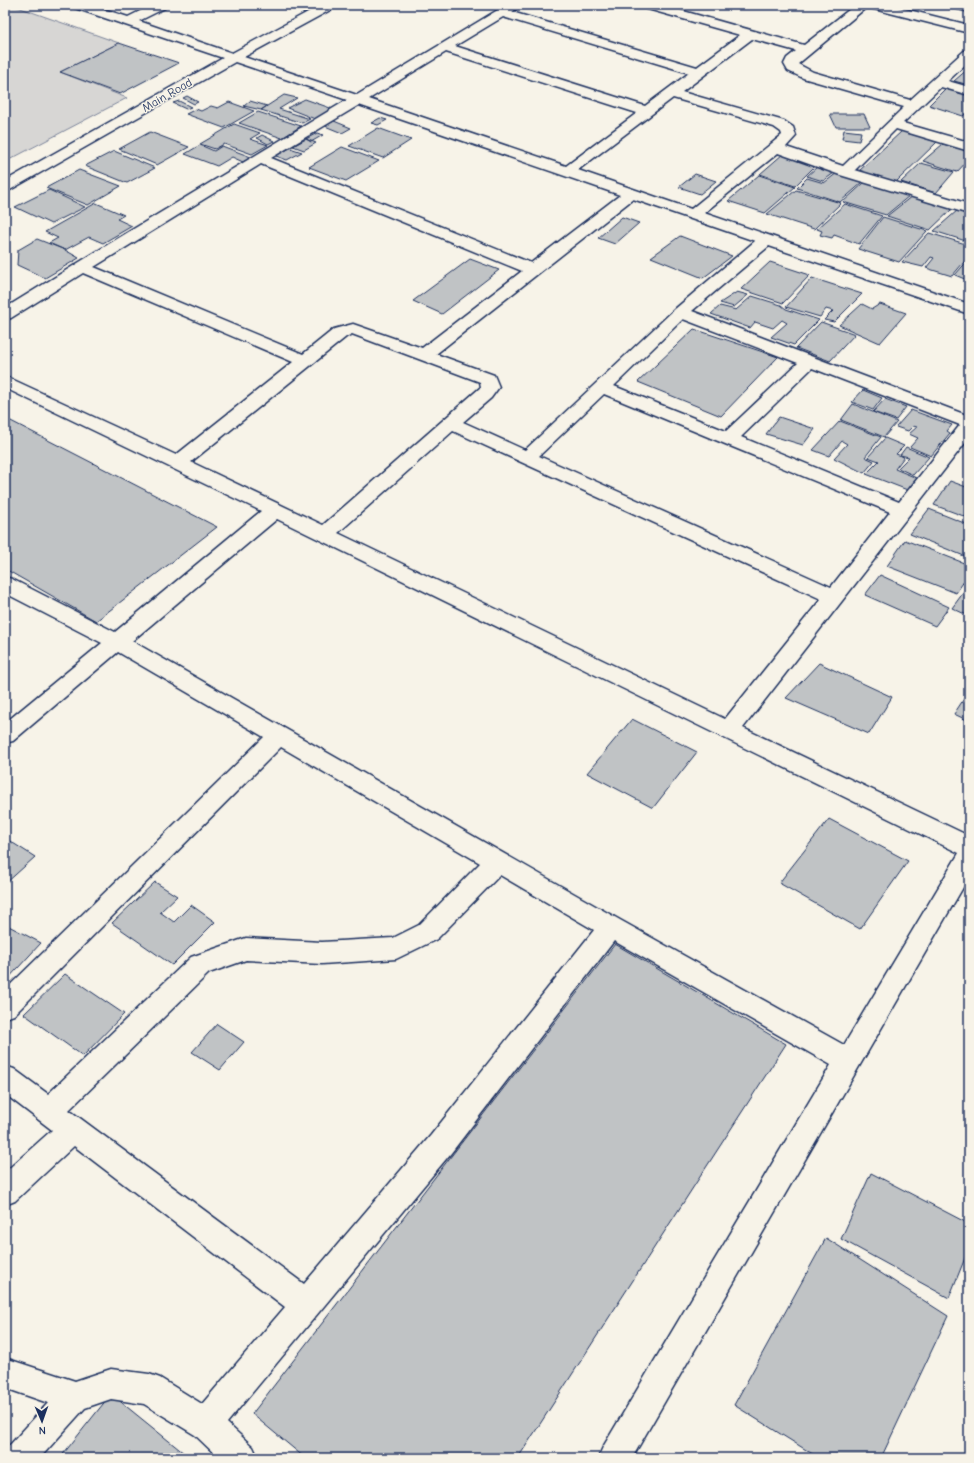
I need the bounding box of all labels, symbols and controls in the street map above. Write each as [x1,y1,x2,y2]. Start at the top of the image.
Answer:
street label: Main Road [139,75,195,115]
north arrow [22,1401,62,1441]
text: N [39,1424,46,1437]

